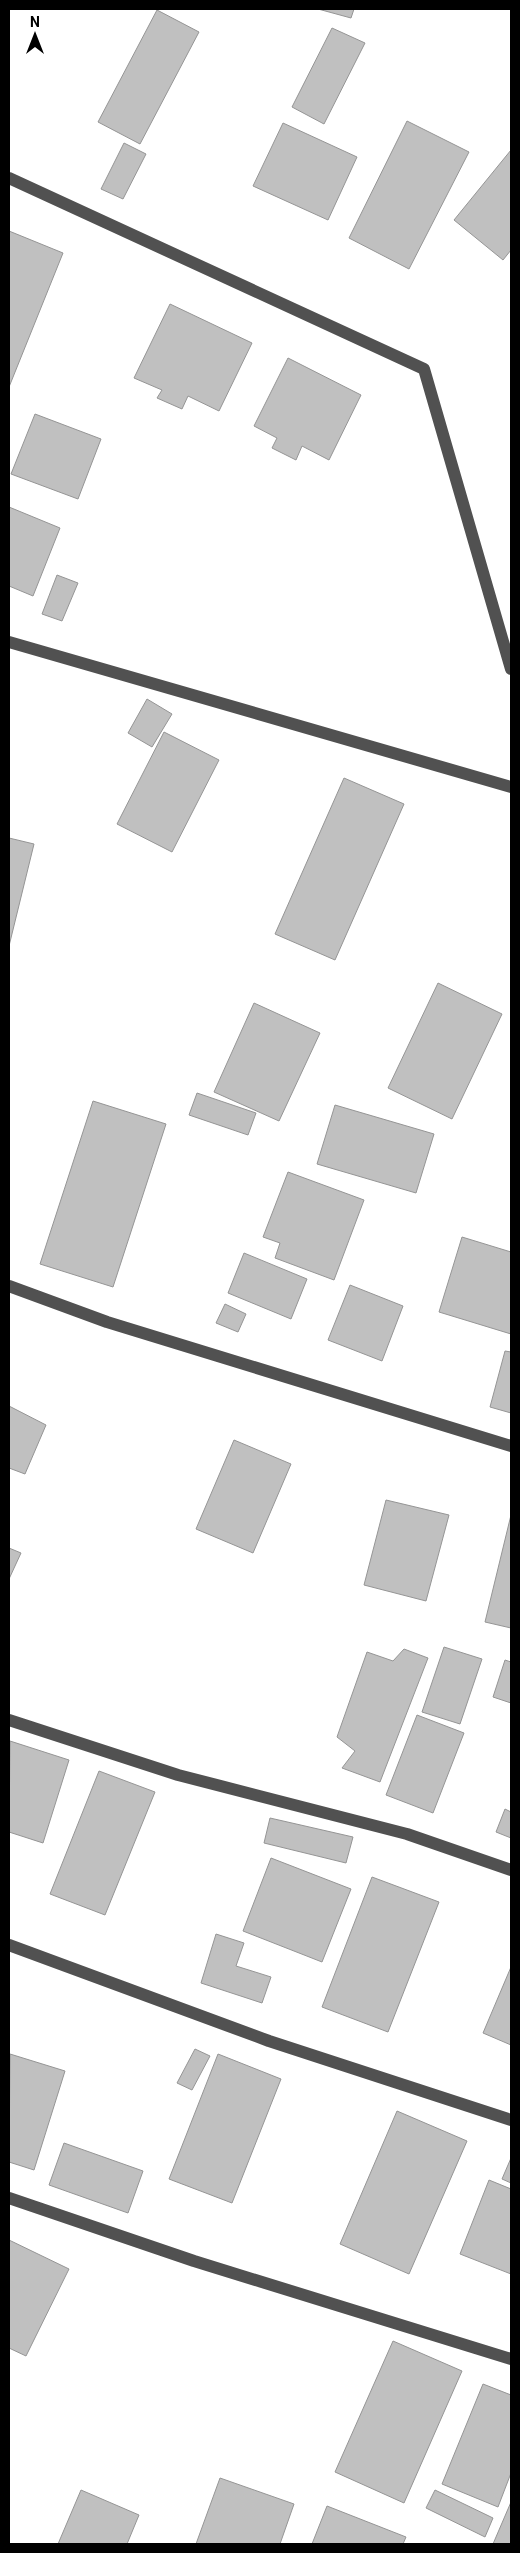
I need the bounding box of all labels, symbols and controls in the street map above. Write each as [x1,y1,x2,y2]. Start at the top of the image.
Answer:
north arrow [10,10,60,60]
text: N [30,14,40,30]

